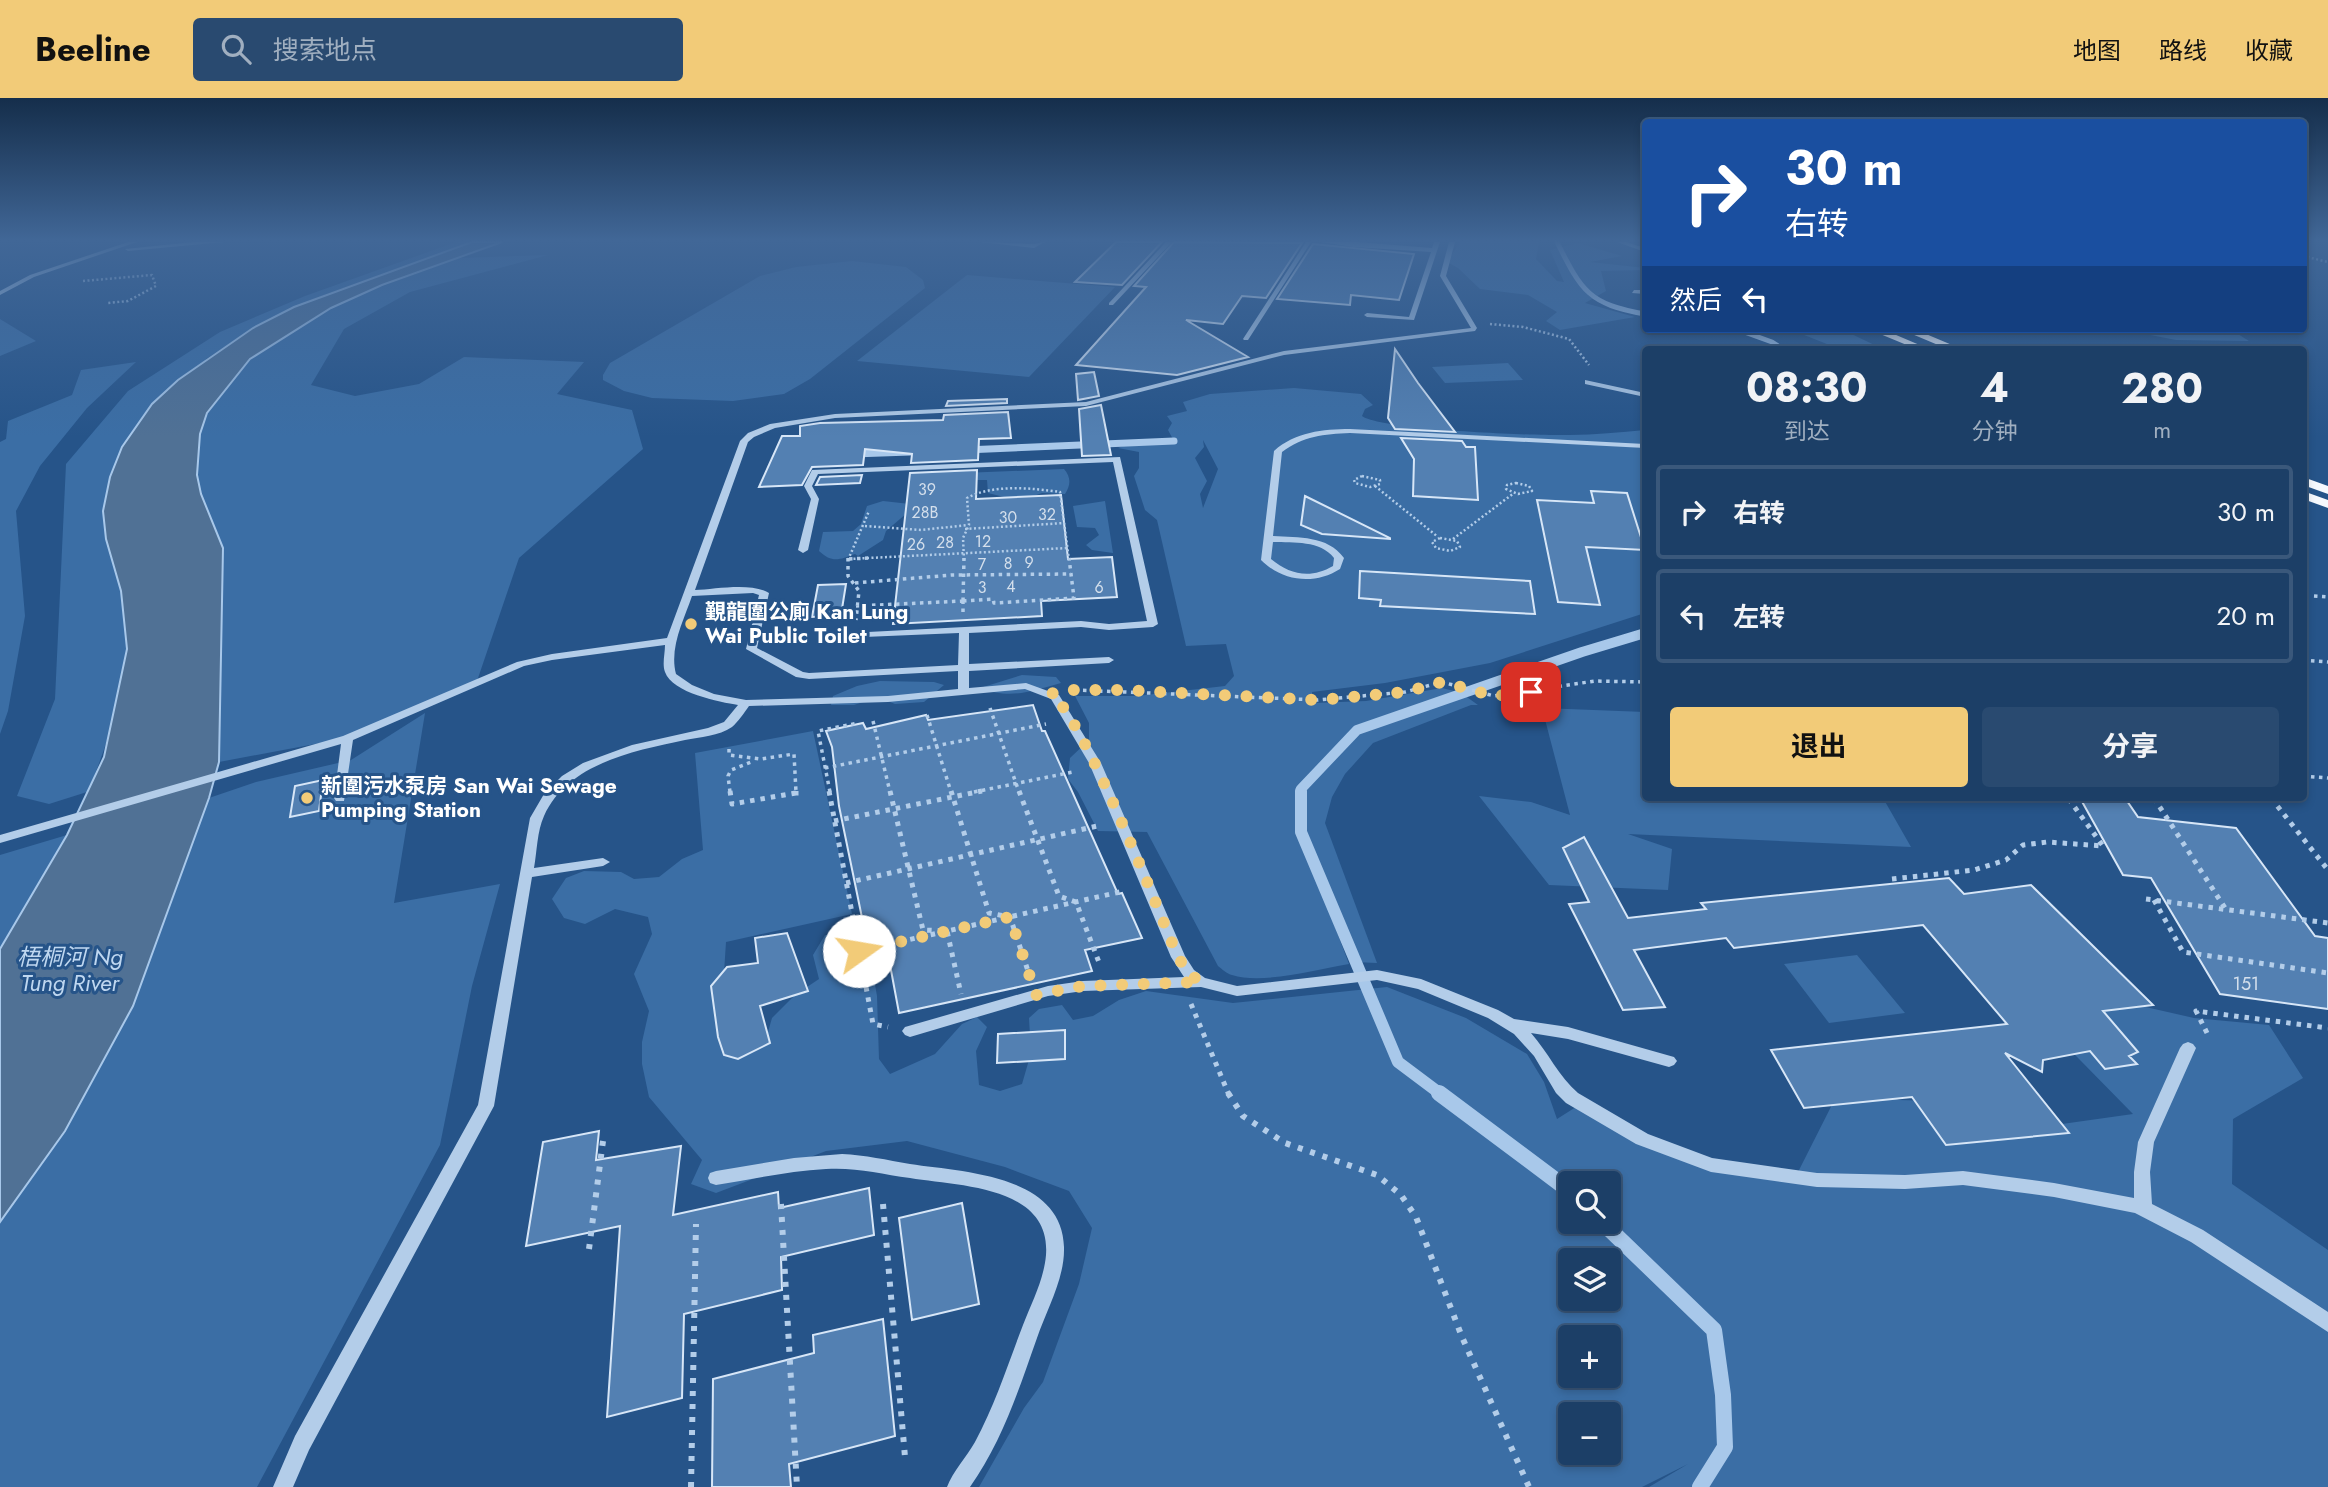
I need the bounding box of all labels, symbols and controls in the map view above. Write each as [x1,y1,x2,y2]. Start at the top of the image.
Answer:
search box [193,18,683,81]
text: Beeline [35,26,151,73]
icon: search [217,30,255,68]
text: 搜索地点 [273,31,377,69]
text: 地图 [2073,33,2121,68]
text: 路线 [2159,33,2207,68]
text: 收藏 [2245,33,2293,68]
text: 30 m [1785,133,1903,203]
icon: right [1670,147,1761,238]
text: 右转 [1785,201,1849,247]
icon: left [1736,280,1774,318]
text: 然后 [1670,281,1722,319]
text: 08:30 [1746,357,1867,418]
text: 4 [1980,357,2009,418]
text: 280 [2121,358,2203,419]
text: m [2153,413,2171,447]
text: 到达 [1784,414,1830,448]
text: 分钟 [1971,414,2017,448]
house number: 39 [918,478,936,501]
icon: right [1674,493,1712,531]
text: 30 m [2217,493,2275,531]
text: 右转 [1733,494,1785,532]
house number: 28B [912,501,938,524]
house number: 32 [1038,503,1056,526]
house number: 30 [999,506,1017,529]
house number: 12 [975,530,991,553]
house number: 28 [936,531,954,554]
house number: 26 [907,533,925,556]
house number: 9 [1024,551,1034,574]
house number: 8 [1004,552,1012,575]
house number: 7 [978,553,987,576]
house number: 4 [1006,575,1016,598]
house number: 3 [978,576,987,599]
house number: 6 [1094,576,1104,599]
place label: 覲龍圍公廁 Kan Lung Wai Public Toilet [705,597,908,651]
icon: left [1674,597,1712,635]
text: 20 m [2217,597,2275,635]
text: 左转 [1733,598,1785,636]
marker: 覲龍圍公廁 Kan Lung Wai Public Toilet [683,616,699,632]
pin [1501,662,1561,722]
icon: arrive [1512,673,1550,711]
button: 退出 [1670,707,1968,787]
button: 分享 [1982,707,2279,787]
place label: 新圍污水泵房 San Wai Sewage Pumping Station [321,771,617,825]
marker: 新圍污水泵房 San Wai Sewage Pumping Station [299,790,315,806]
position arrow [822,914,896,988]
water label: 梧桐河 Ng Tung River [17,940,123,1000]
house number: 151 [2233,971,2259,997]
map controls [1558,1171,1621,1465]
button: search [1558,1171,1621,1234]
button: layers [1558,1248,1621,1311]
button: + [1558,1325,1621,1388]
button: − [1558,1402,1621,1465]

